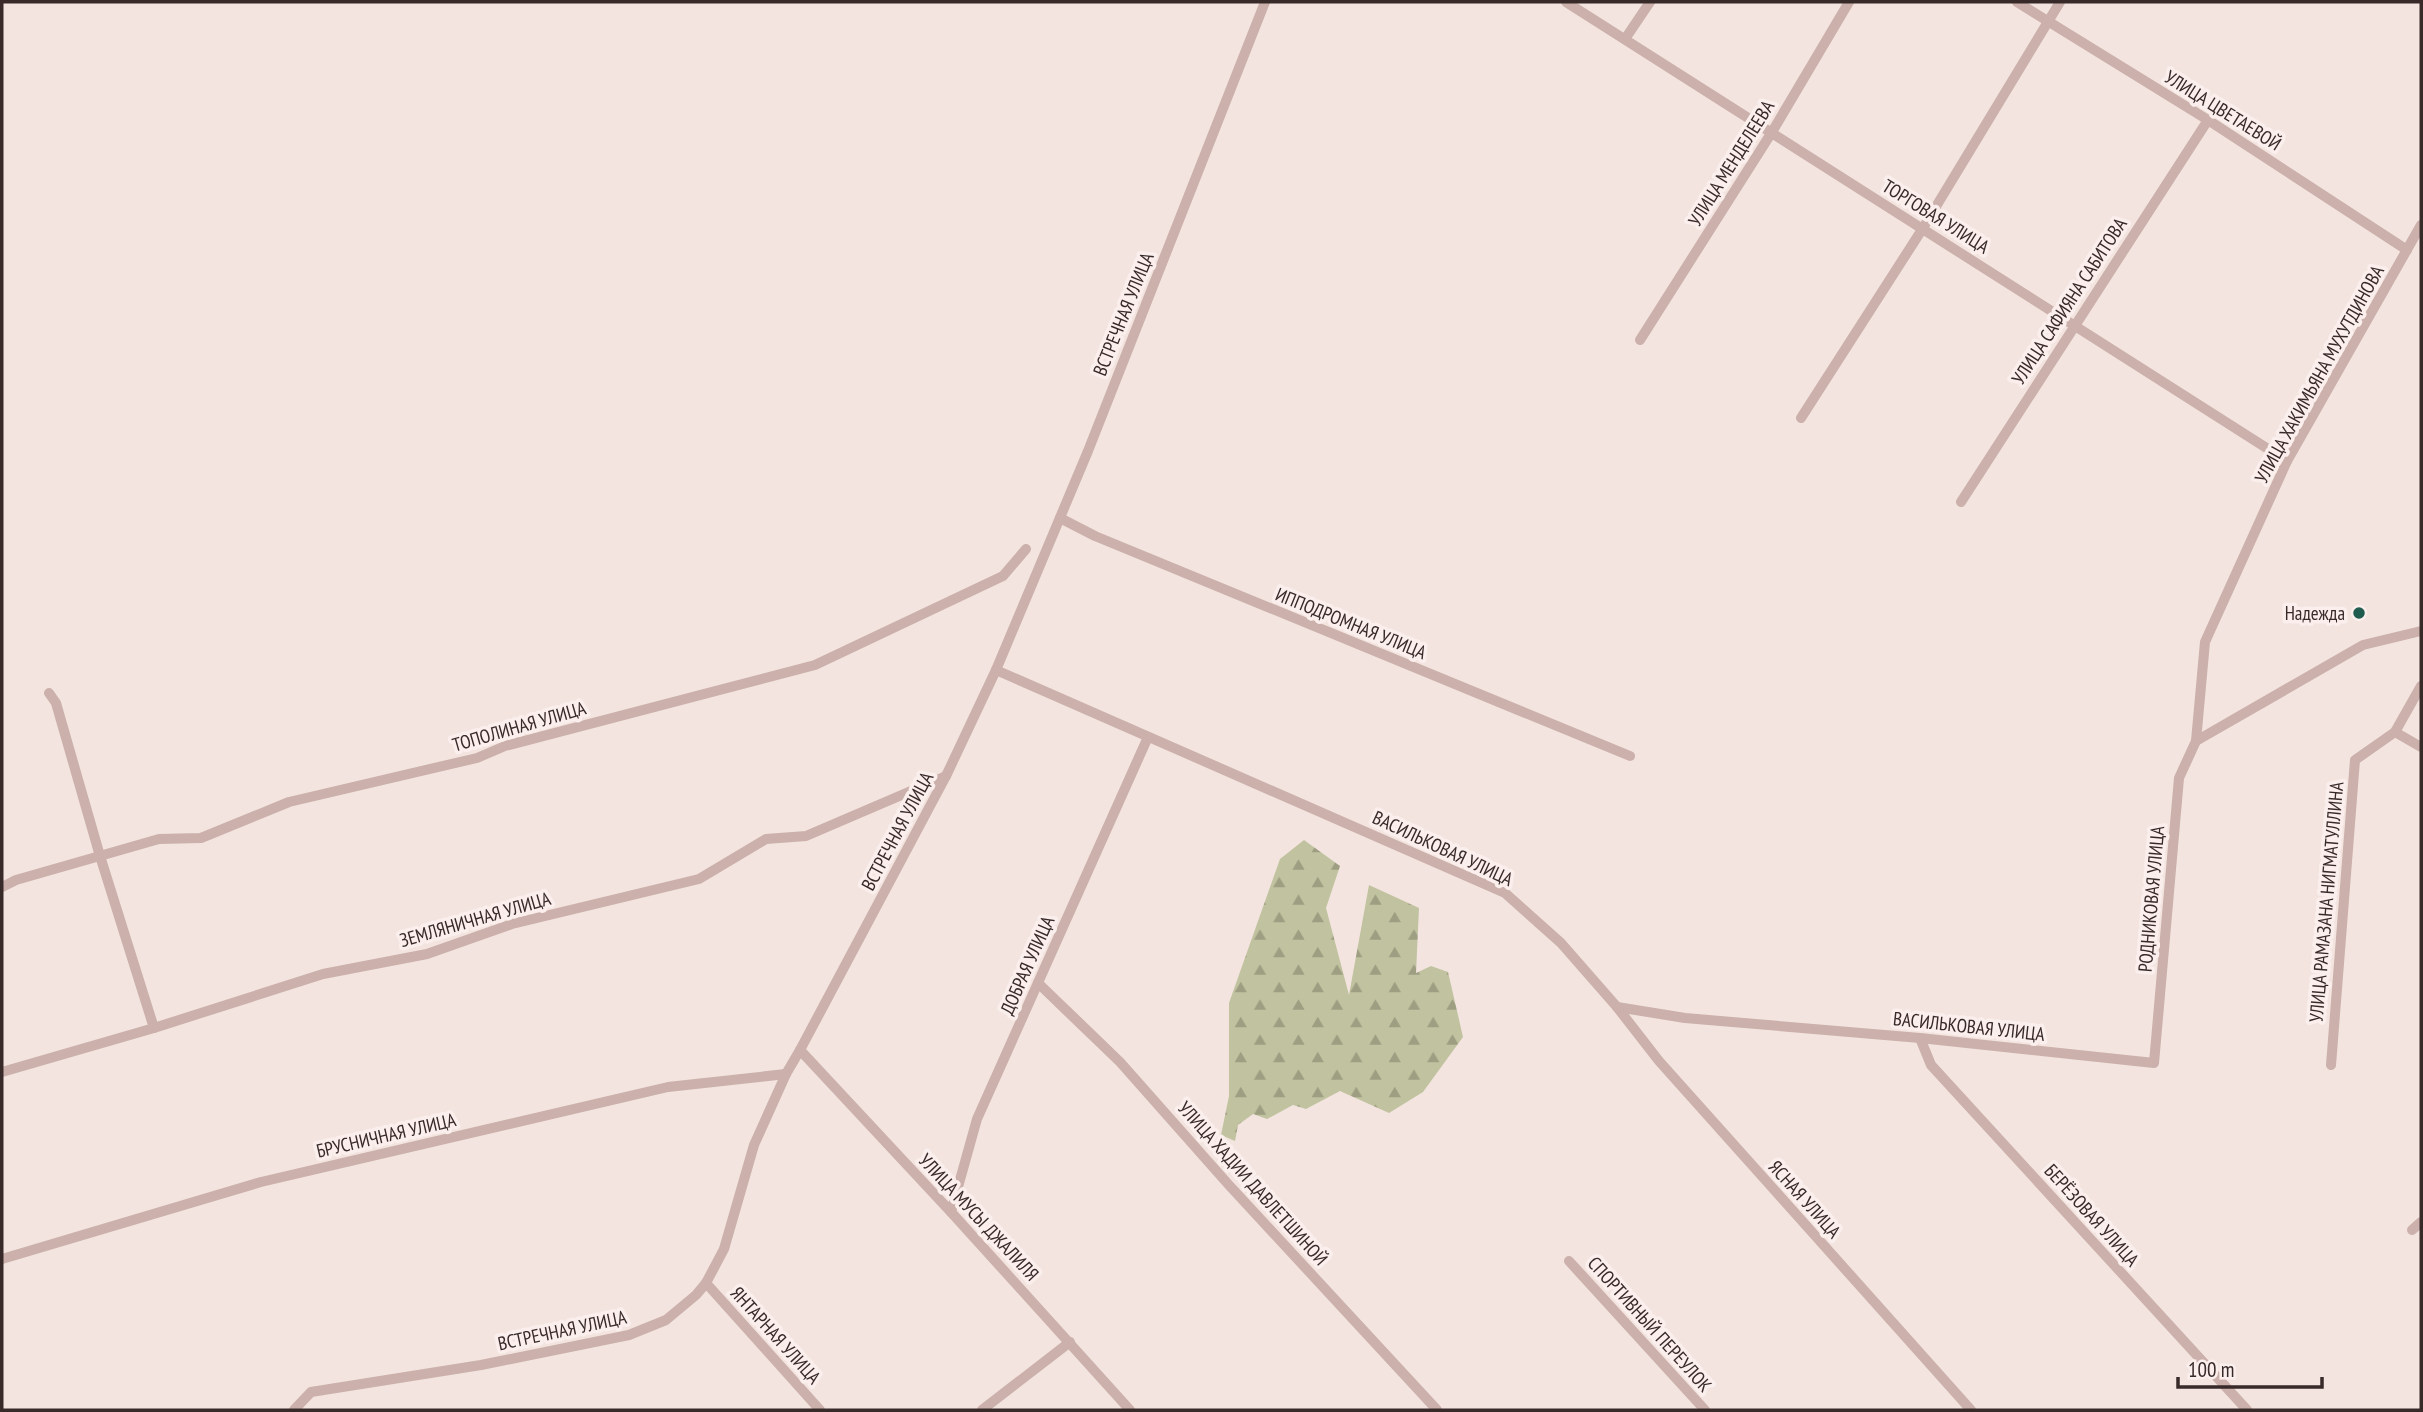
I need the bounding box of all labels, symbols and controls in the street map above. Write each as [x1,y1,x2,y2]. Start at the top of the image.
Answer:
street label: УЛИЦА ЦВЕТАЕВОЙ [2160,65,2286,155]
street label: УЛИЦА МЕНДЕЛЕЕВА [1683,96,1779,230]
street label: ТОРГОВАЯ УЛИЦА [1878,174,1994,258]
street label: УЛИЦА САФИЯНА САБИТОВА [2006,213,2132,389]
street label: ВСТРЕЧНАЯ УЛИЦА [1087,249,1159,379]
street label: УЛИЦА ХАКИМЬЯНА МУХУТДИНОВА [2249,261,2389,487]
street label: ИППОДРОМНАЯ УЛИЦА [1272,582,1430,664]
place label: Надежда [2285,601,2345,625]
marker: Надежда [2351,605,2367,621]
street label: ТОПОЛИНАЯ УЛИЦА [449,695,589,757]
street label: ВСТРЕЧНАЯ УЛИЦА [856,768,938,894]
street label: УЛИЦА РАМАЗАНА НИГМАТУЛЛИНА [2304,781,2348,1023]
street label: ВАСИЛЬКОВАЯ УЛИЦА [1369,805,1517,891]
street label: РОДНИКОВАЯ УЛИЦА [2133,825,2169,973]
street label: ЗЕМЛЯНИЧНАЯ УЛИЦА [397,886,553,952]
street label: ДОБРАЯ УЛИЦА [995,912,1059,1018]
street label: ВАСИЛЬКОВАЯ УЛИЦА [1892,1006,2046,1046]
street label: УЛИЦА ХАДИИ ДАВЛЕТШИНОЙ [1173,1096,1333,1270]
street label: БРУСНИЧНАЯ УЛИЦА [314,1107,458,1163]
street label: УЛИЦА МУСЫ ДЖАЛИЛЯ [914,1148,1044,1286]
street label: ЯСНАЯ УЛИЦА [1764,1155,1846,1243]
street label: БЕРЁЗОВАЯ УЛИЦА [2040,1159,2144,1271]
street label: СПОРТИВНЫЙ ПЕРЕУЛОК [1583,1251,1717,1397]
street label: ЯНТАРНАЯ УЛИЦА [726,1281,826,1389]
street label: ВСТРЕЧНАЯ УЛИЦА [496,1305,629,1355]
scale bar [2178,1346,2322,1390]
text: 100 m [2188,1356,2234,1383]

